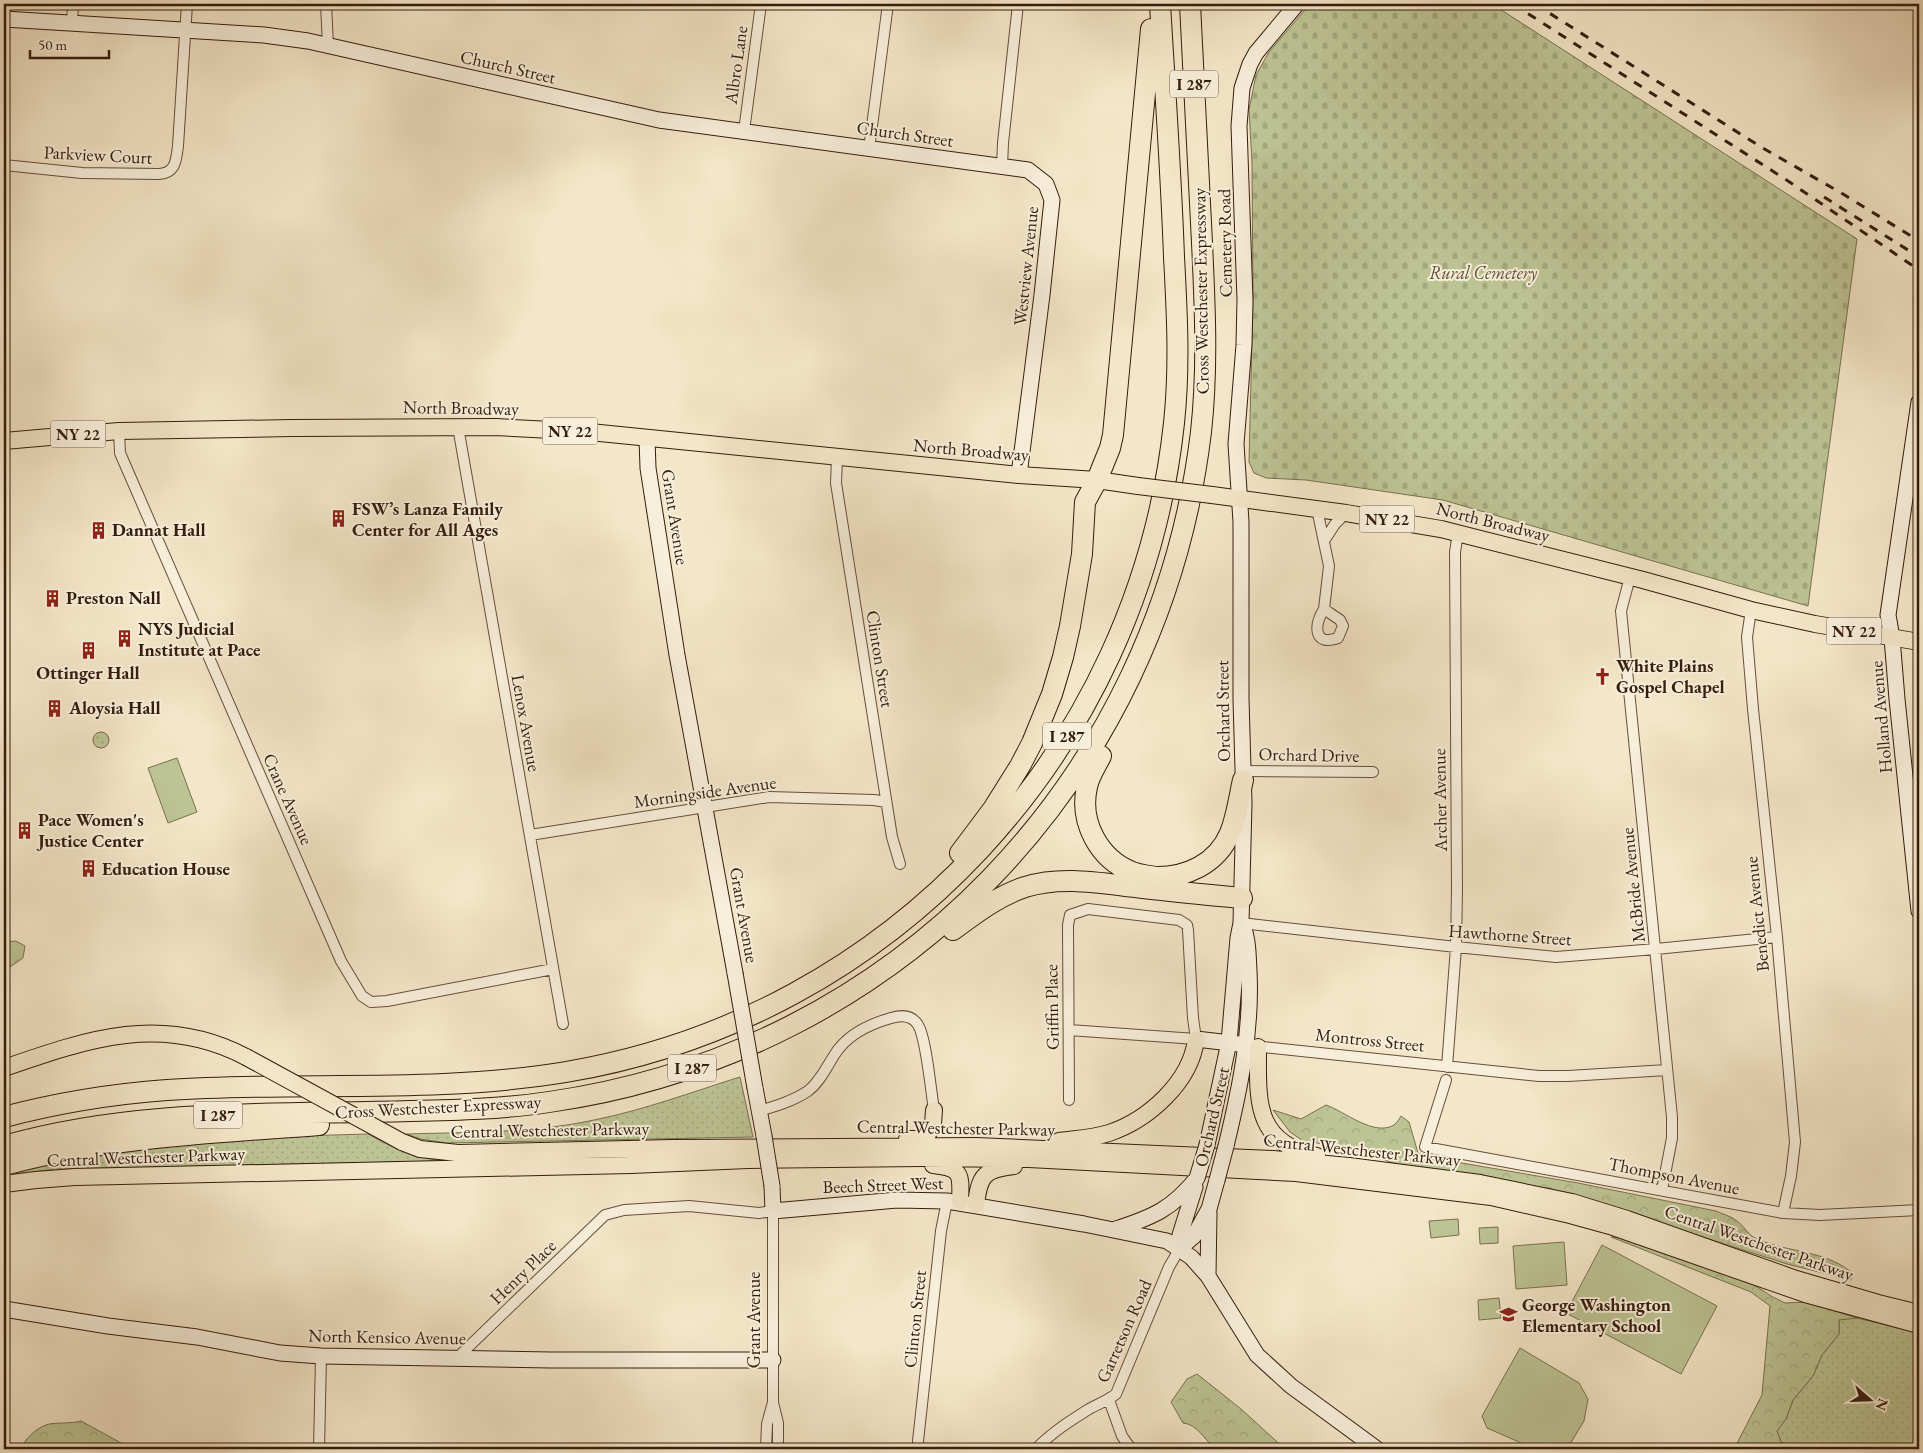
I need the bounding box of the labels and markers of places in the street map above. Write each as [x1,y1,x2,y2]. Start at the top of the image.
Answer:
place label: FSW’s Lanza Family Center for All Ages [352,497,503,541]
building icon: FSW’s Lanza Family Center for All Ages [328,509,348,529]
place label: Dannat Hall [112,518,206,541]
building icon: Dannat Hall [88,520,108,540]
place label: Preston Nall [66,586,161,609]
building icon: Preston Nall [42,588,62,608]
place label: NYS Judicial Institute at Pace [138,617,261,661]
building icon: NYS Judicial Institute at Pace [114,629,134,649]
building icon: Ottinger Hall [78,640,98,660]
place label: White Plains Gospel Chapel [1616,654,1725,698]
place label: Ottinger Hall [36,661,140,684]
church icon: White Plains Gospel Chapel [1592,666,1612,686]
place label: Aloysia Hall [68,696,161,719]
building icon: Aloysia Hall [45,698,65,718]
place label: Pace Women's Justice Center [36,808,144,852]
building icon: Pace Women's Justice Center [14,820,34,840]
place label: Education House [102,857,230,880]
building icon: Education House [78,859,98,879]
place label: George Washington Elementary School [1522,1293,1671,1337]
school or university icon: George Washington Elementary School [1498,1305,1518,1325]

